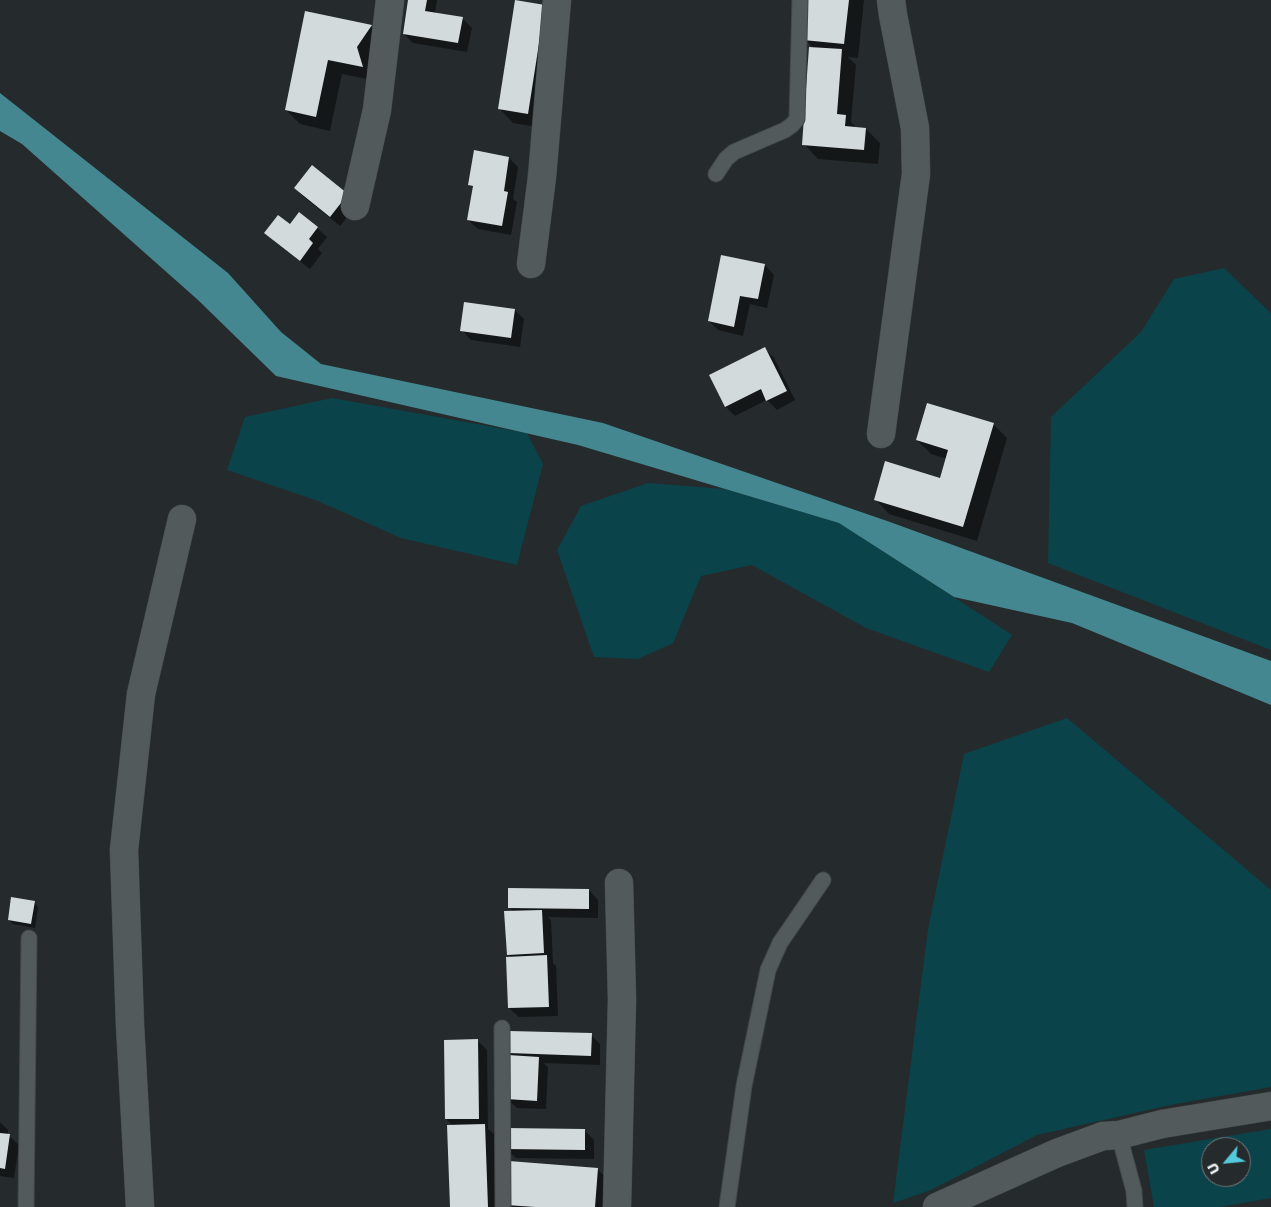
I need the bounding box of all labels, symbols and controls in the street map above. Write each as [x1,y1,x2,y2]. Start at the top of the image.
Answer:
north arrow [1201,1137,1251,1187]
text: U [1203,1160,1223,1177]

